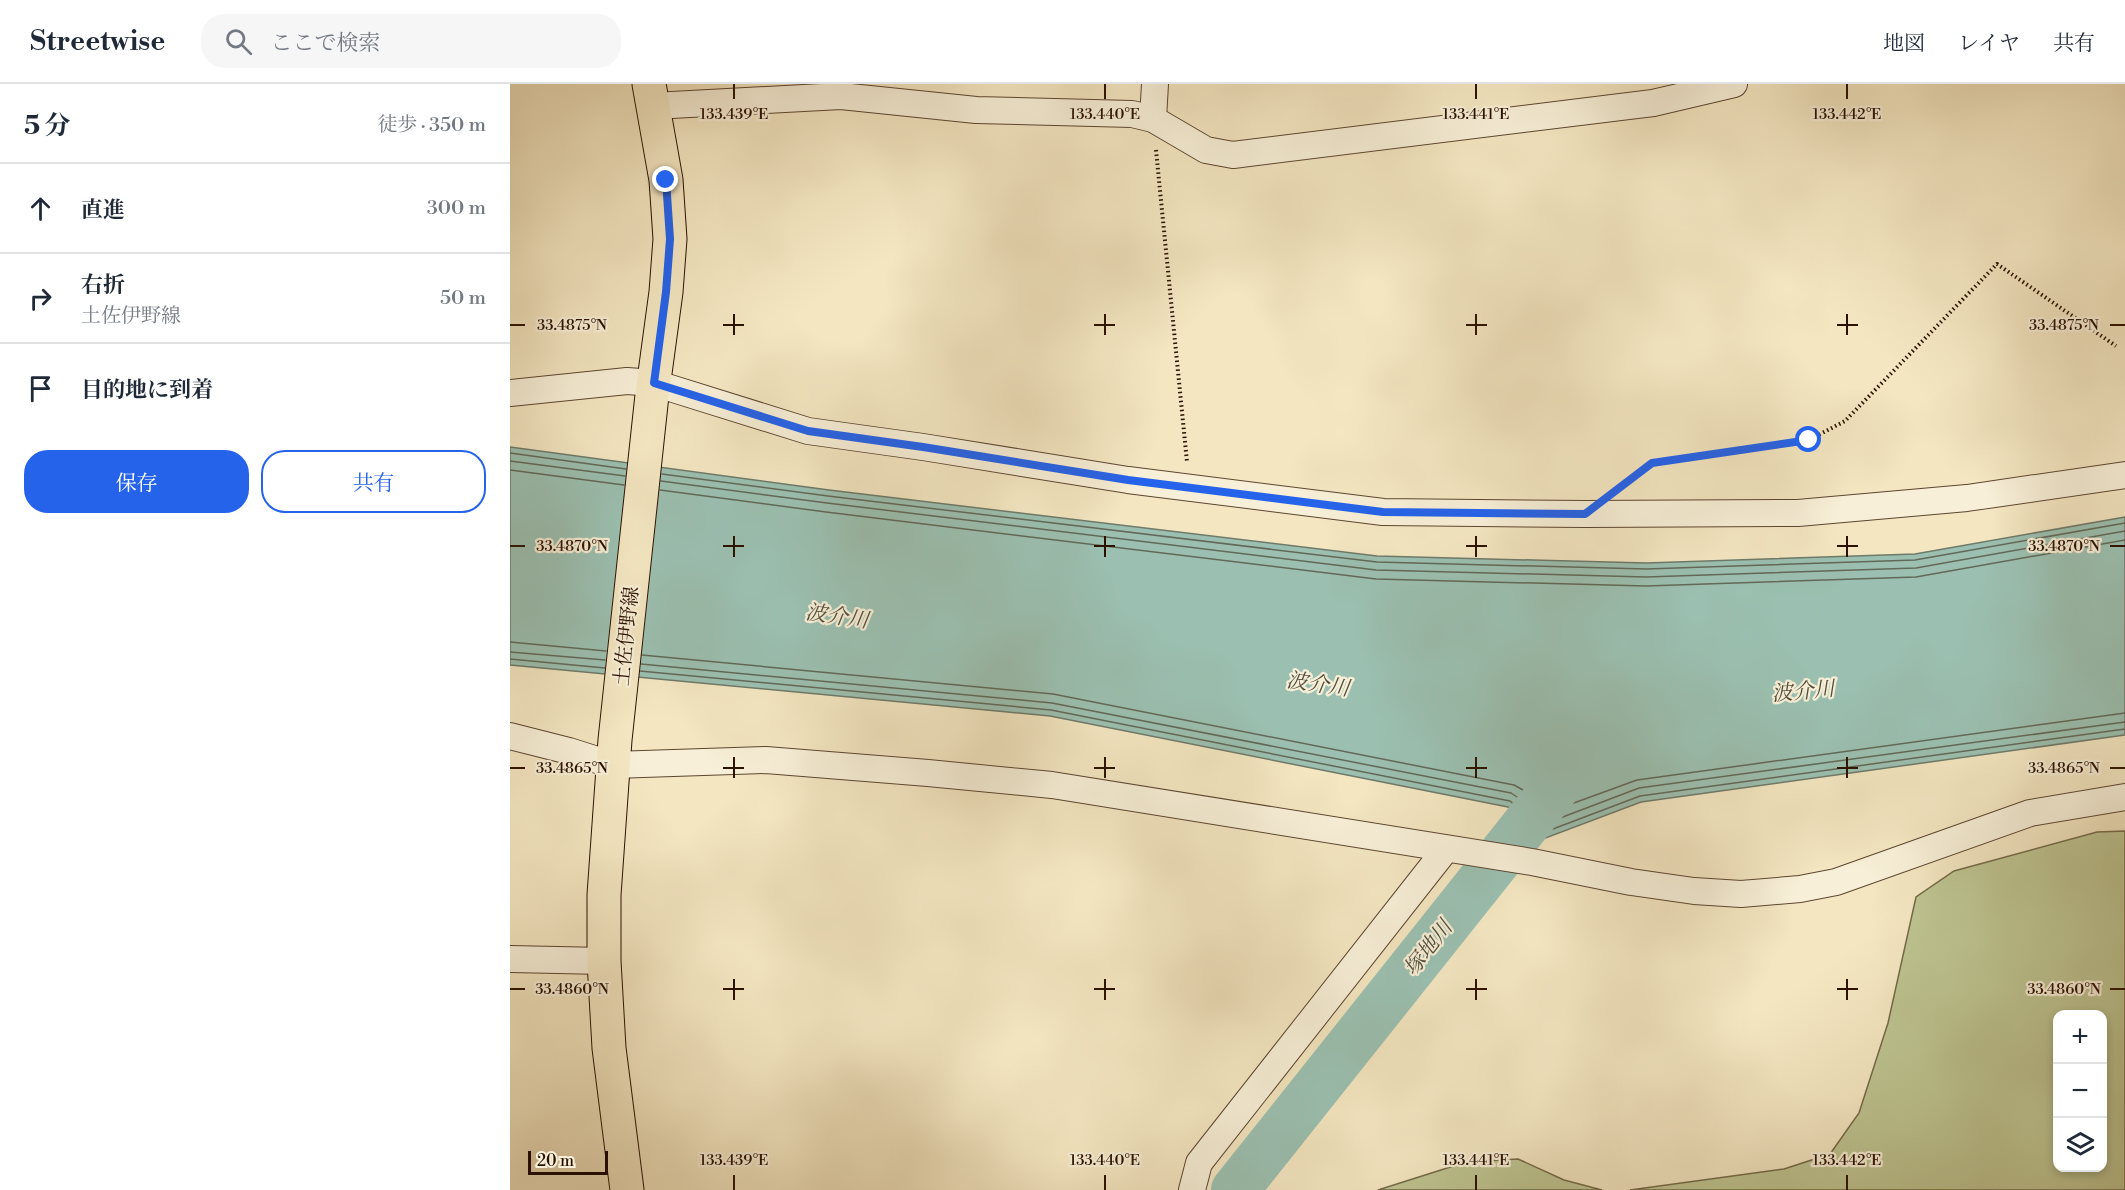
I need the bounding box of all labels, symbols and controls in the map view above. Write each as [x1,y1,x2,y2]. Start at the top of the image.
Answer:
search box [201,14,621,68]
text: Streetwise [30,24,165,59]
icon: search [222,25,255,58]
text: ここで検索 [270,30,380,57]
text: 地図 [1883,31,1925,57]
text: レイヤ [1958,31,2020,57]
text: 共有 [2053,31,2095,57]
text: 133.439°E [700,105,768,124]
text: 133.440°E [1070,105,1140,124]
text: 133.441°E [1443,105,1509,124]
text: 133.442°E [1813,105,1881,124]
text: 5 分 [24,110,70,142]
text: 徒歩 · 350 m [377,113,486,138]
route end [652,166,678,192]
icon: ahead [24,192,57,225]
text: 300 m [427,196,486,221]
text: 直進 [81,197,125,224]
text: 右折 [81,272,125,299]
icon: right [24,282,57,315]
text: 50 m [440,286,486,311]
text: 土佐伊野線 [81,304,181,329]
text: 33.4875°N [537,316,607,335]
text: 33.4875°N [2029,316,2099,335]
icon: arrive [24,372,57,405]
text: 目的地に到着 [81,377,213,404]
route start [1795,426,1821,452]
button: 保存 [24,450,249,513]
button: 共有 [261,450,486,513]
text: 33.4870°N [536,537,608,556]
text: 33.4870°N [2028,537,2100,556]
street label: 土佐伊野線 [610,585,645,687]
water label: 波介川 [804,600,872,635]
water label: 波介川 [1285,668,1353,703]
water label: 波介川 [1771,676,1838,708]
text: 33.4865°N [536,759,608,778]
text: 33.4865°N [2028,759,2100,778]
water label: 塚地川 [1399,914,1460,981]
text: 33.4860°N [535,980,609,999]
text: 33.4860°N [2027,980,2101,999]
map controls [2053,1010,2107,1172]
button: + [2053,1010,2107,1064]
button: − [2053,1064,2107,1118]
button: layers [2053,1118,2107,1172]
scale bar [528,1148,608,1176]
text: 20 m [537,1151,574,1171]
text: 133.439°E [700,1151,768,1170]
text: 133.440°E [1070,1151,1140,1170]
text: 133.441°E [1443,1151,1509,1170]
text: 133.442°E [1813,1151,1881,1170]

